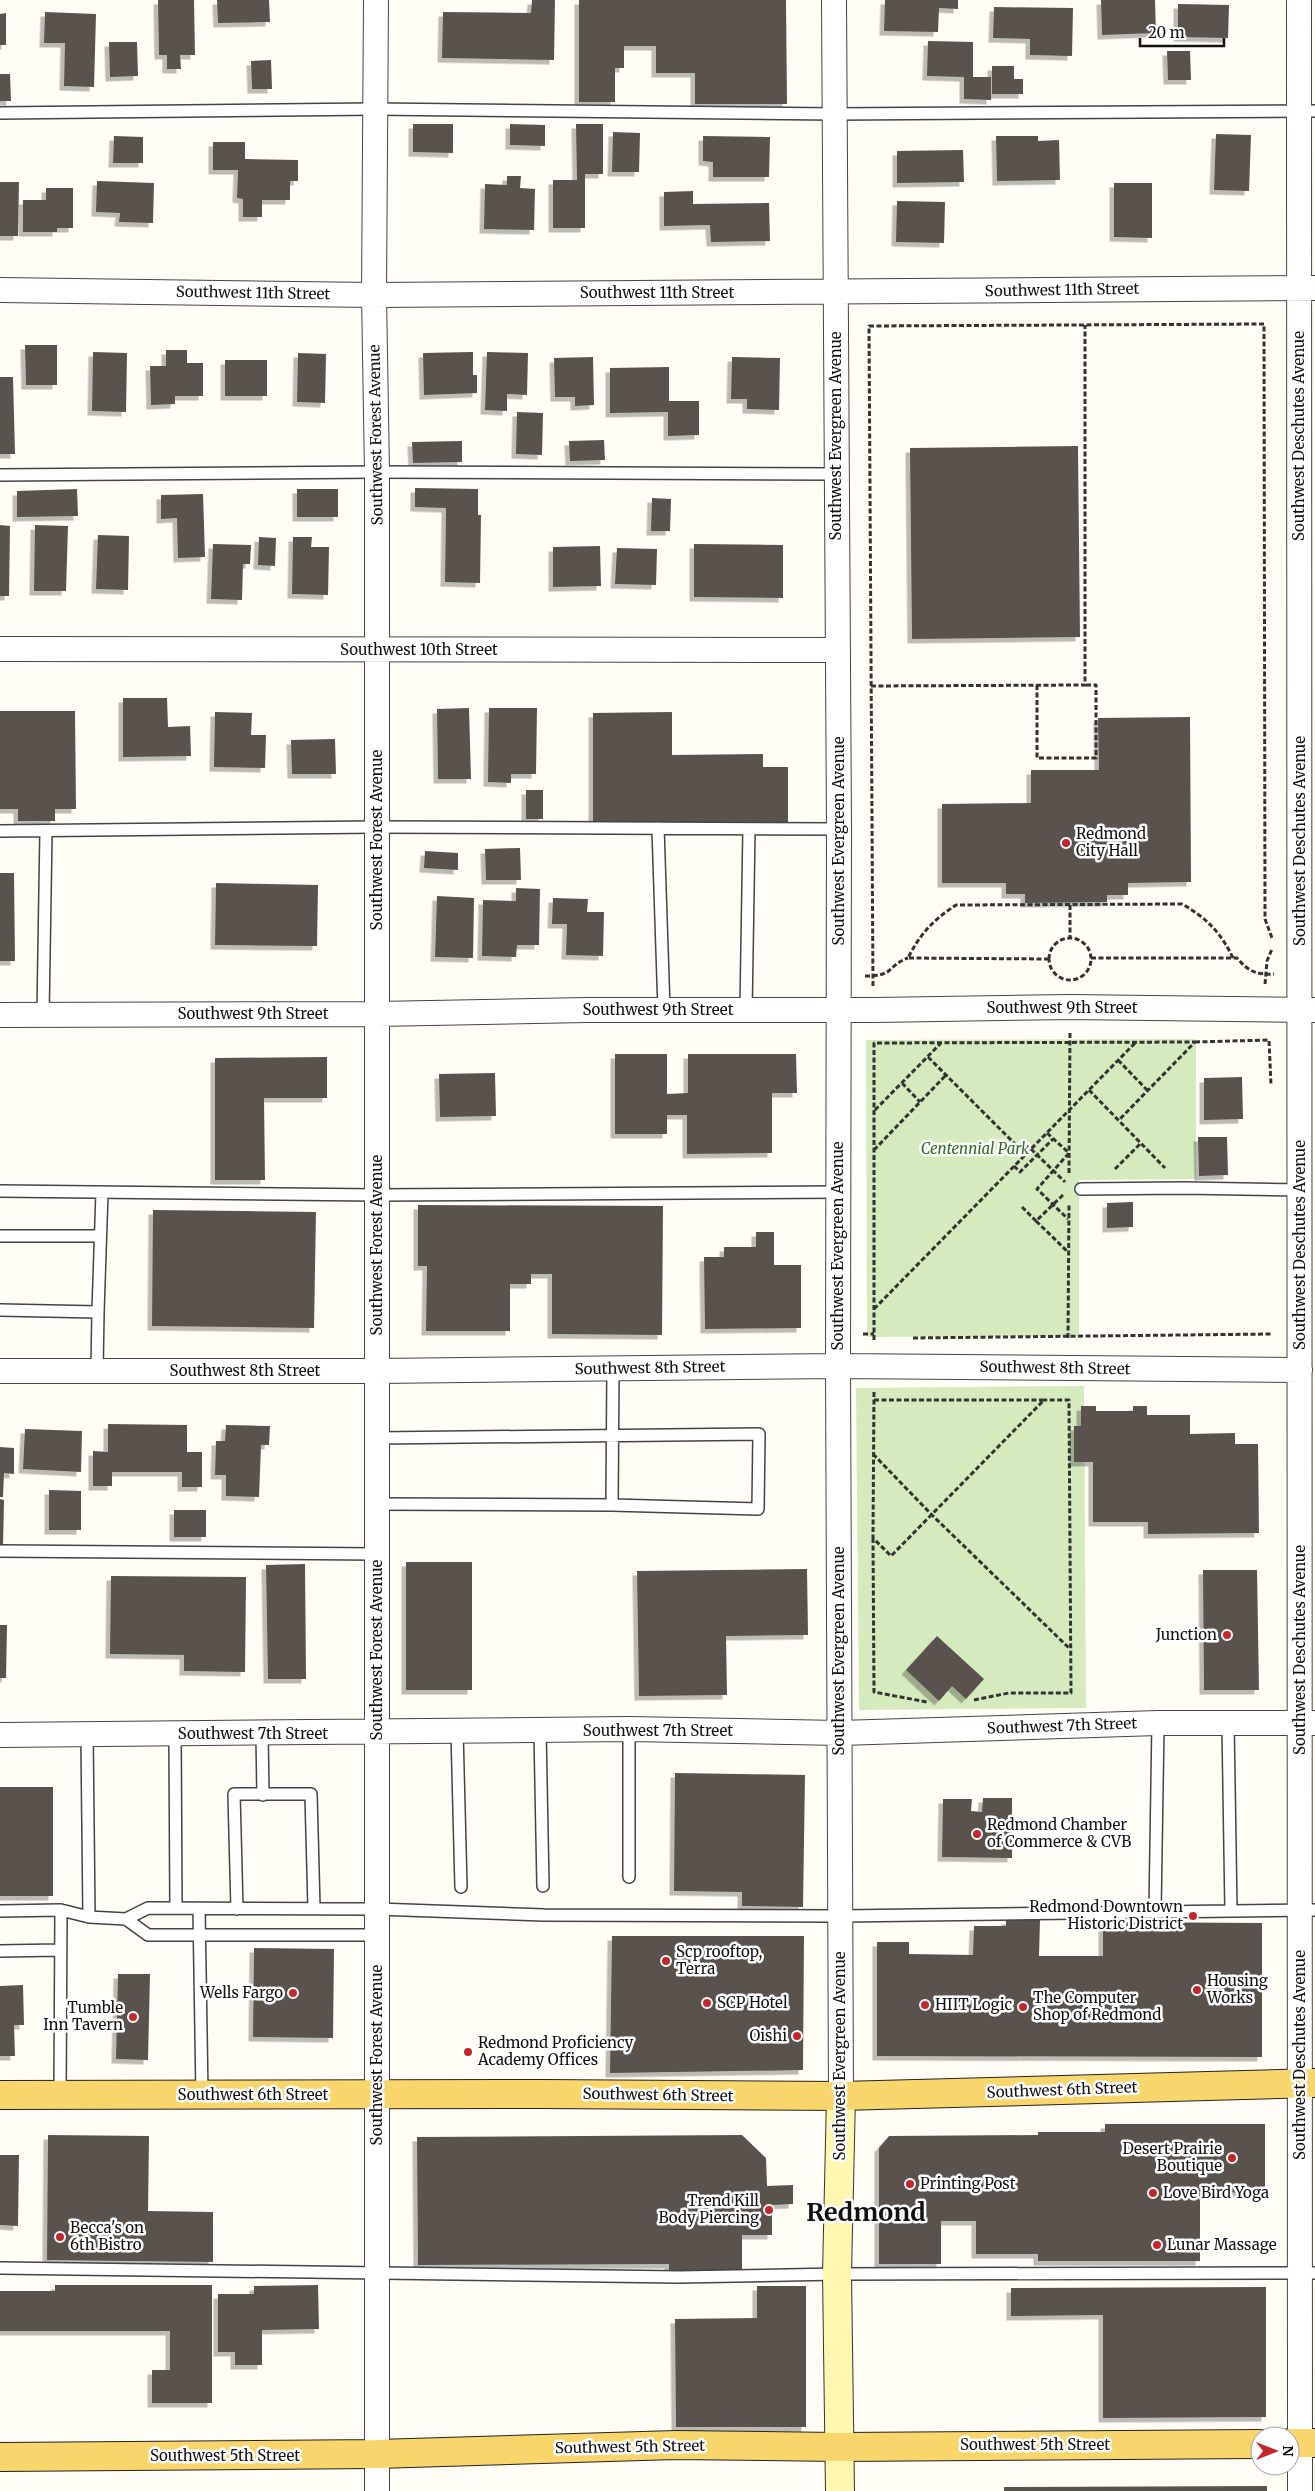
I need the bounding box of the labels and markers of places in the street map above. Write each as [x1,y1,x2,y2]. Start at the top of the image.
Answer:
place label: Redmond City Hall [1076,824,1146,860]
marker: Redmond City Hall [1060,837,1072,849]
place label: Junction [1155,1625,1217,1644]
marker: Junction [1221,1629,1233,1641]
place label: Redmond Chamber of Commerce & CVB [987,1815,1131,1851]
marker: Redmond Chamber of Commerce & CVB [971,1828,983,1840]
place label: Redmond Downtown Historic District [1029,1897,1183,1933]
marker: Redmond Downtown Historic District [1187,1910,1199,1922]
place label: Scp rooftop, Terra [676,1942,763,1978]
marker: Scp rooftop, Terra [660,1955,672,1967]
place label: Housing Works [1206,1971,1268,2007]
place label: Wells Fargo [199,1983,283,2002]
marker: Housing Works [1191,1984,1203,1996]
marker: Wells Fargo [287,1987,299,1999]
place label: The Computer Shop of Redmond [1033,1988,1161,2024]
place label: SCP Hotel [717,1993,788,2012]
place label: HIIT Logic [935,1995,1013,2014]
marker: SCP Hotel [701,1997,713,2009]
place label: Tumble Inn Tavern [43,1998,123,2034]
marker: HIIT Logic [919,1999,931,2011]
marker: The Computer Shop of Redmond [1017,2001,1029,2013]
marker: Tumble Inn Tavern [127,2011,139,2023]
place label: Oishi [749,2026,787,2045]
marker: Oishi [791,2030,803,2042]
place label: Redmond Proficiency Academy Offices [477,2033,634,2069]
marker: Redmond Proficiency Academy Offices [462,2046,474,2058]
place label: Desert Prairie Boutique [1122,2139,1222,2175]
marker: Desert Prairie Boutique [1226,2152,1238,2164]
place label: Printing Post [920,2174,1016,2193]
marker: Printing Post [904,2178,916,2190]
place label: Love Bird Yoga [1163,2183,1269,2202]
marker: Love Bird Yoga [1147,2187,1159,2199]
place label: Trend Kill Body Piercing [658,2191,759,2227]
marker: Trend Kill Body Piercing [763,2204,775,2216]
place label: Becca's on 6th Bistro [70,2218,144,2254]
marker: Becca's on 6th Bistro [54,2231,66,2243]
place label: Lunar Massage [1167,2235,1277,2254]
marker: Lunar Massage [1151,2239,1163,2251]

